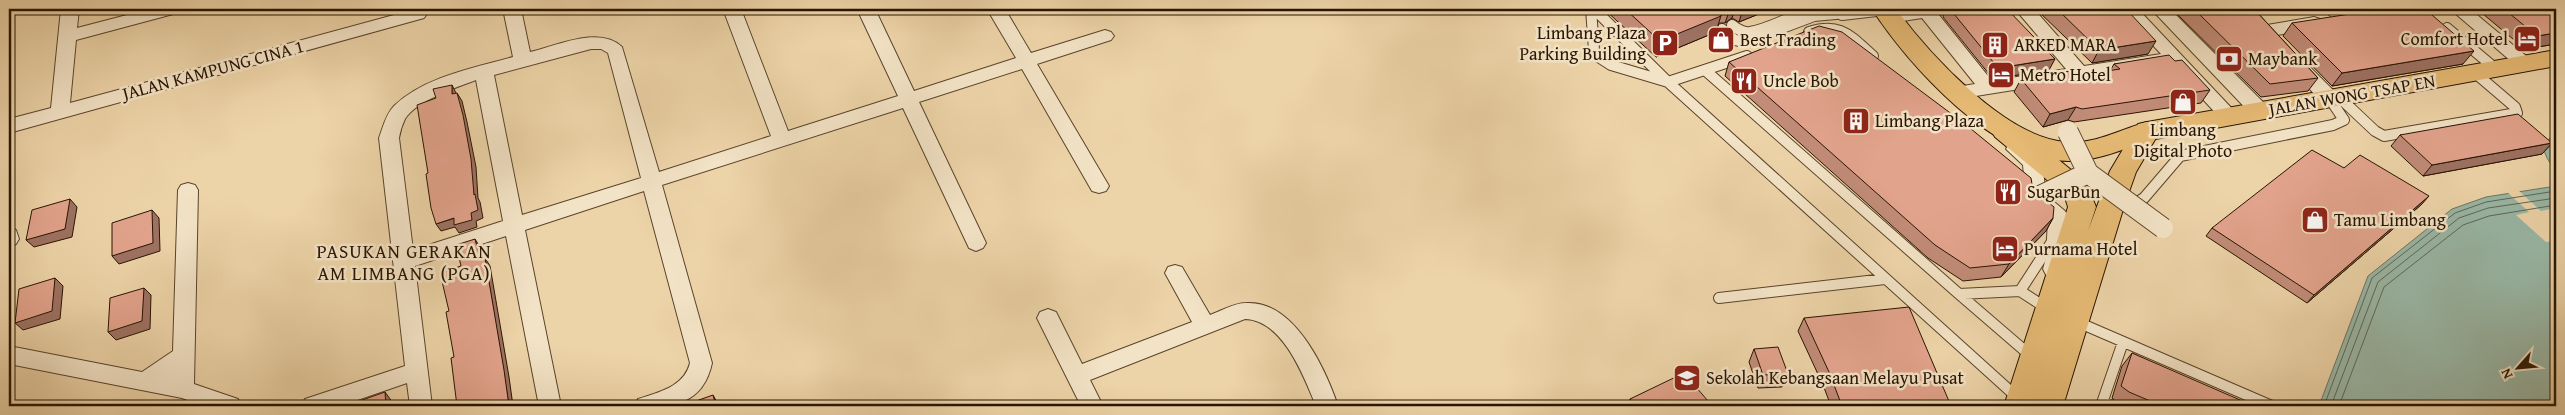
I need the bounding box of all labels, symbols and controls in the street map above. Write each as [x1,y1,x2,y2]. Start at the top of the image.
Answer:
place label: Limbang Plaza Parking Building [1519,19,1646,67]
hotel icon: Comfort Hotel [2512,24,2542,54]
shop icon: Best Trading [1706,25,1736,55]
place label: Comfort Hotel [2401,25,2508,52]
place label: Best Trading [1740,26,1836,53]
parking icon: Limbang Plaza Parking Building [1650,28,1680,58]
building icon: ARKED MARA [1980,30,2010,60]
place label: ARKED MARA [2014,31,2117,58]
street label: JALAN KAMPUNG CINA 1 [117,32,307,107]
bank icon: Maybank [2214,44,2244,74]
place label: Maybank [2248,45,2318,72]
hotel icon: Metro Hotel [1986,60,2016,90]
place label: Metro Hotel [2020,61,2111,88]
restaurant icon: Uncle Bob [1729,66,1759,96]
place label: Uncle Bob [1763,67,1839,94]
street label: JALAN WONG TSAP EN [2265,67,2437,123]
shop icon: Limbang Digital Photo [2168,87,2198,117]
building icon: Limbang Plaza [1841,106,1871,136]
place label: Limbang Plaza [1875,107,1984,134]
place label: Limbang Digital Photo [2134,116,2232,164]
restaurant icon: SugarBun [1993,177,2023,207]
place label: SugarBun [2027,178,2100,205]
shop icon: Tamu Limbang [2300,205,2330,235]
place label: Tamu Limbang [2334,206,2446,233]
hotel icon: Purnama Hotel [1990,234,2020,264]
place label: Purnama Hotel [2024,235,2138,262]
district label: PASUKAN GERAKAN AM LIMBANG (PGA) [316,237,492,287]
north arrow [2492,342,2542,392]
school or university icon: Sekolah Kebangsaan Melayu Pusat [1672,363,1702,393]
place label: Sekolah Kebangsaan Melayu Pusat [1706,364,1965,391]
text: N [2495,365,2517,383]

